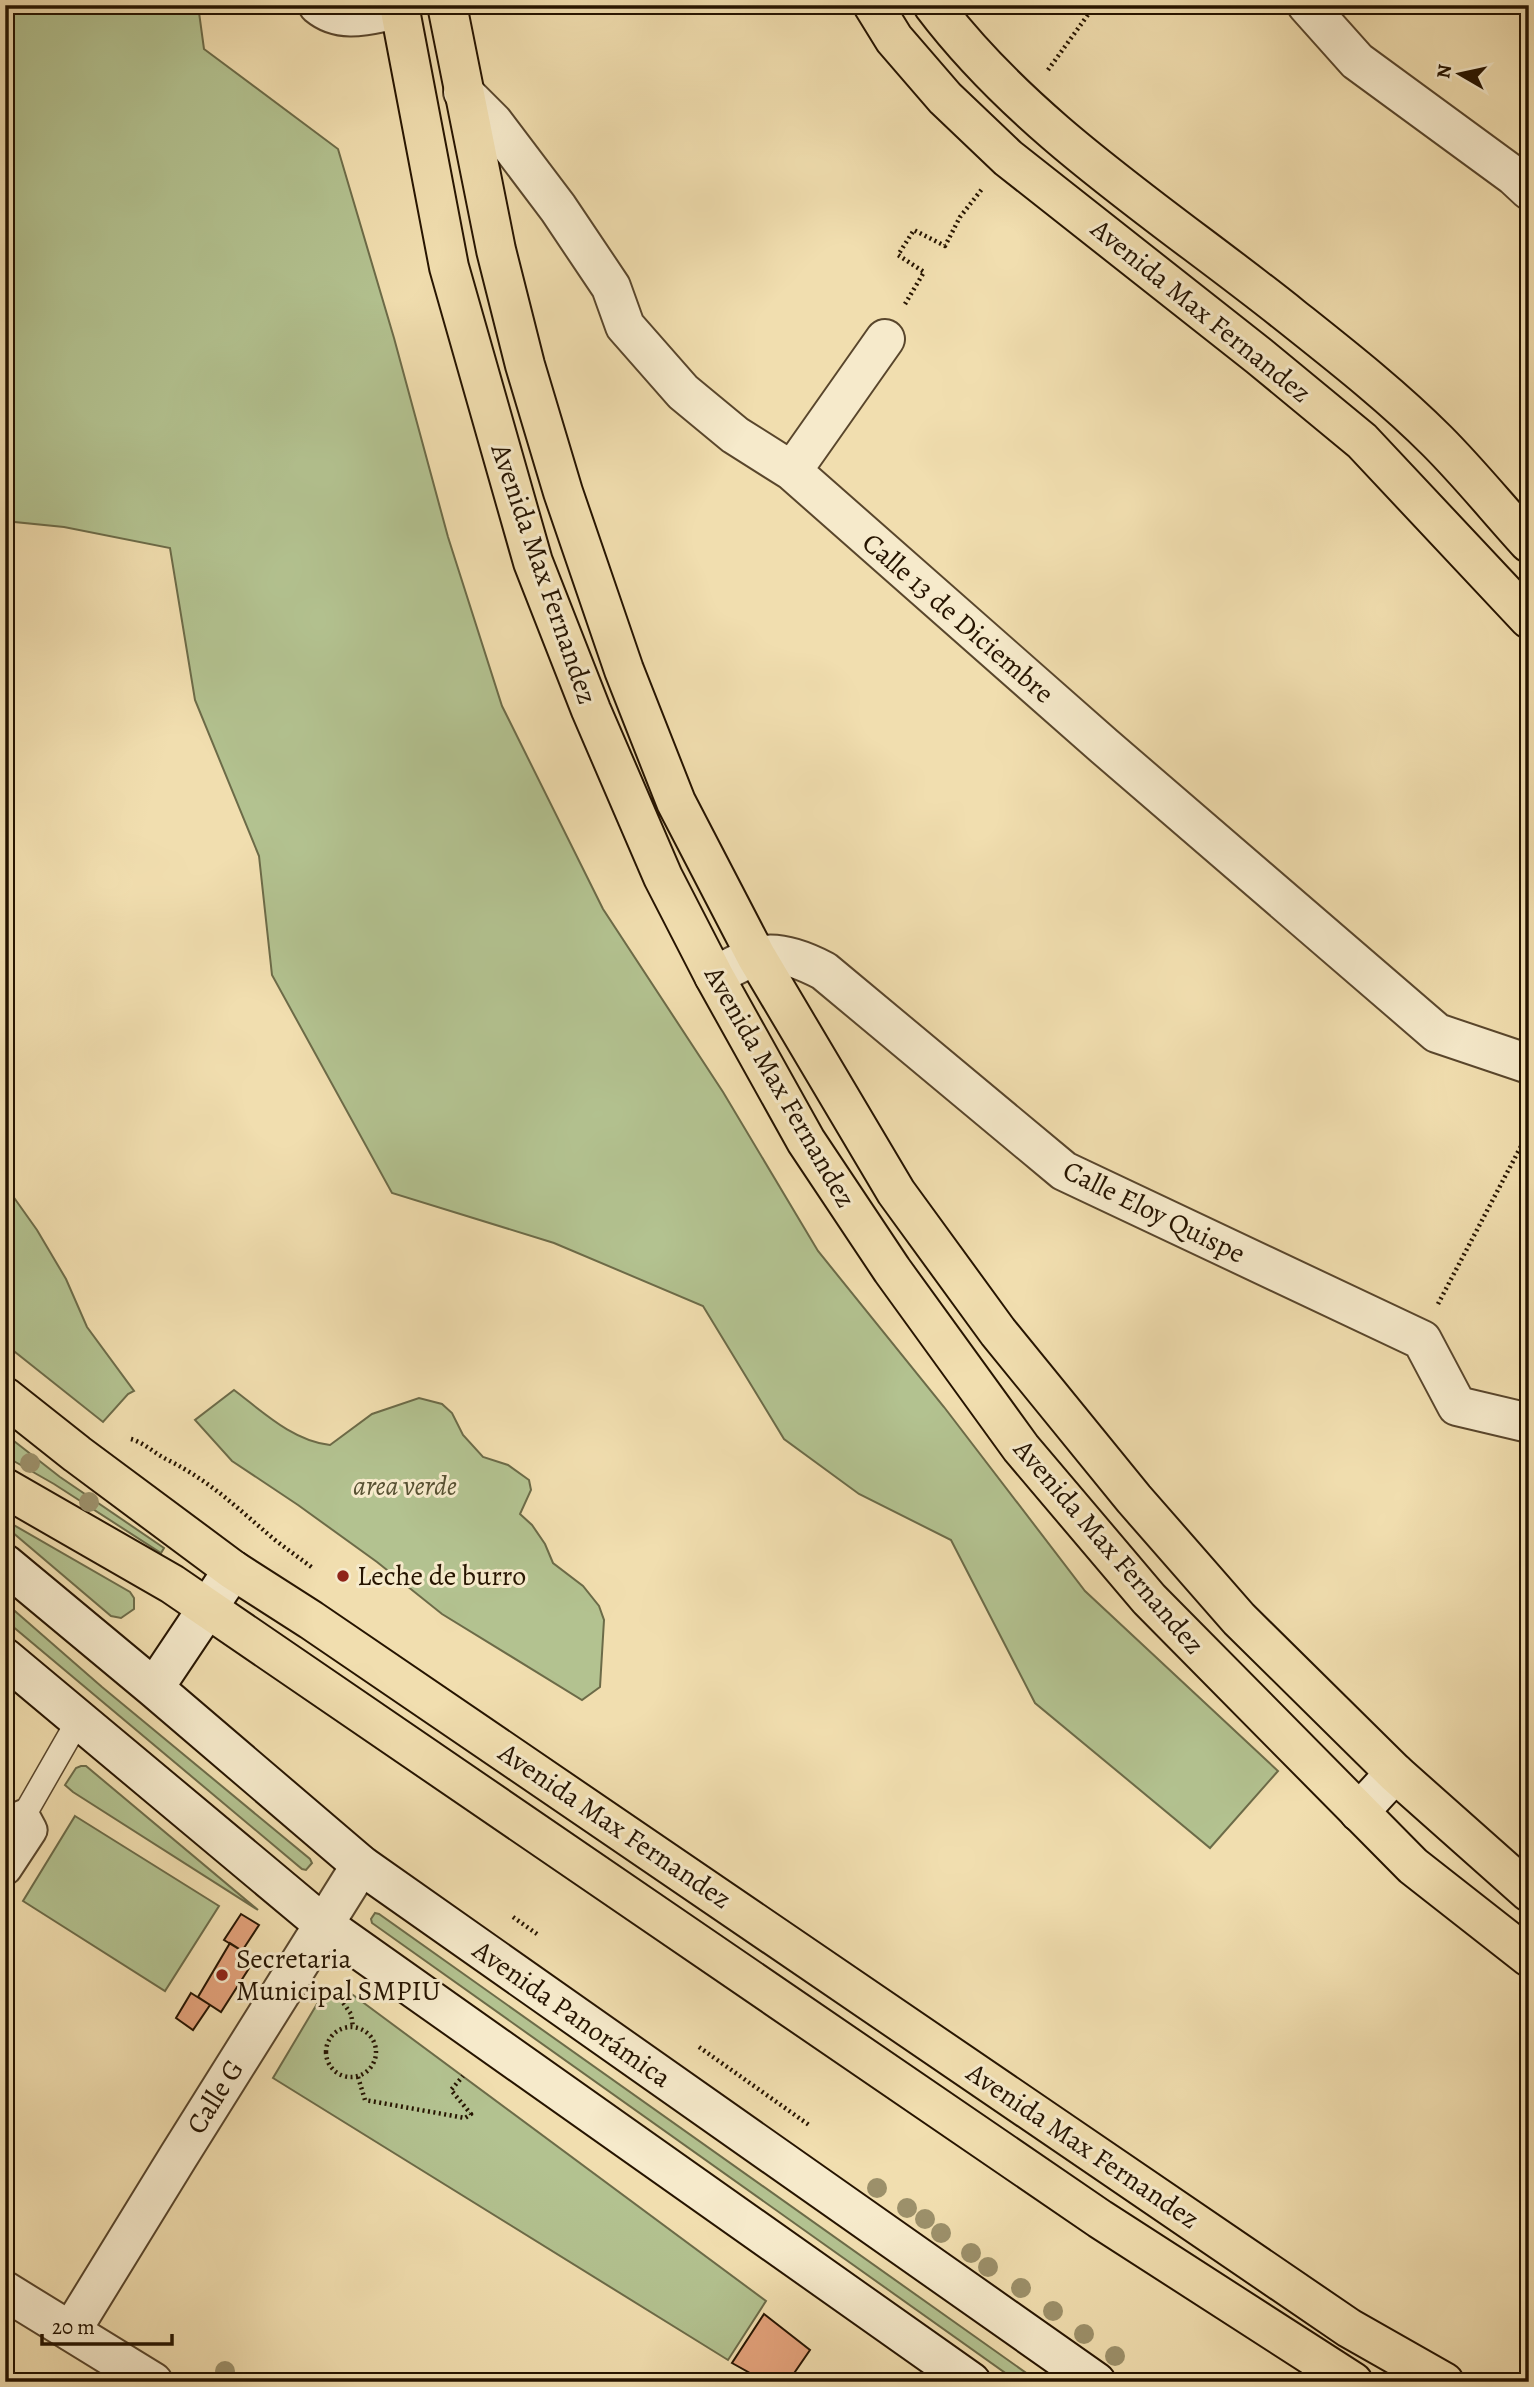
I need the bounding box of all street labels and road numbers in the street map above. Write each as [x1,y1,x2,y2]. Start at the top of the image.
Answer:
street label: Avenida Max Fernandez [1082,210,1319,412]
street label: Avenida Max Fernandez [481,438,606,709]
street label: Calle 13 de Diciembre [854,524,1062,712]
street label: Avenida Max Fernandez [695,958,865,1215]
street label: Calle Eloy Quispe [1057,1151,1251,1273]
street label: Avenida Max Fernandez [1004,1431,1213,1663]
street label: Avenida Max Fernandez [490,1733,739,1918]
street label: Avenida Panorámica [465,1931,679,2097]
street label: Calle G [177,2053,253,2141]
street label: Avenida Max Fernandez [958,2053,1207,2238]

